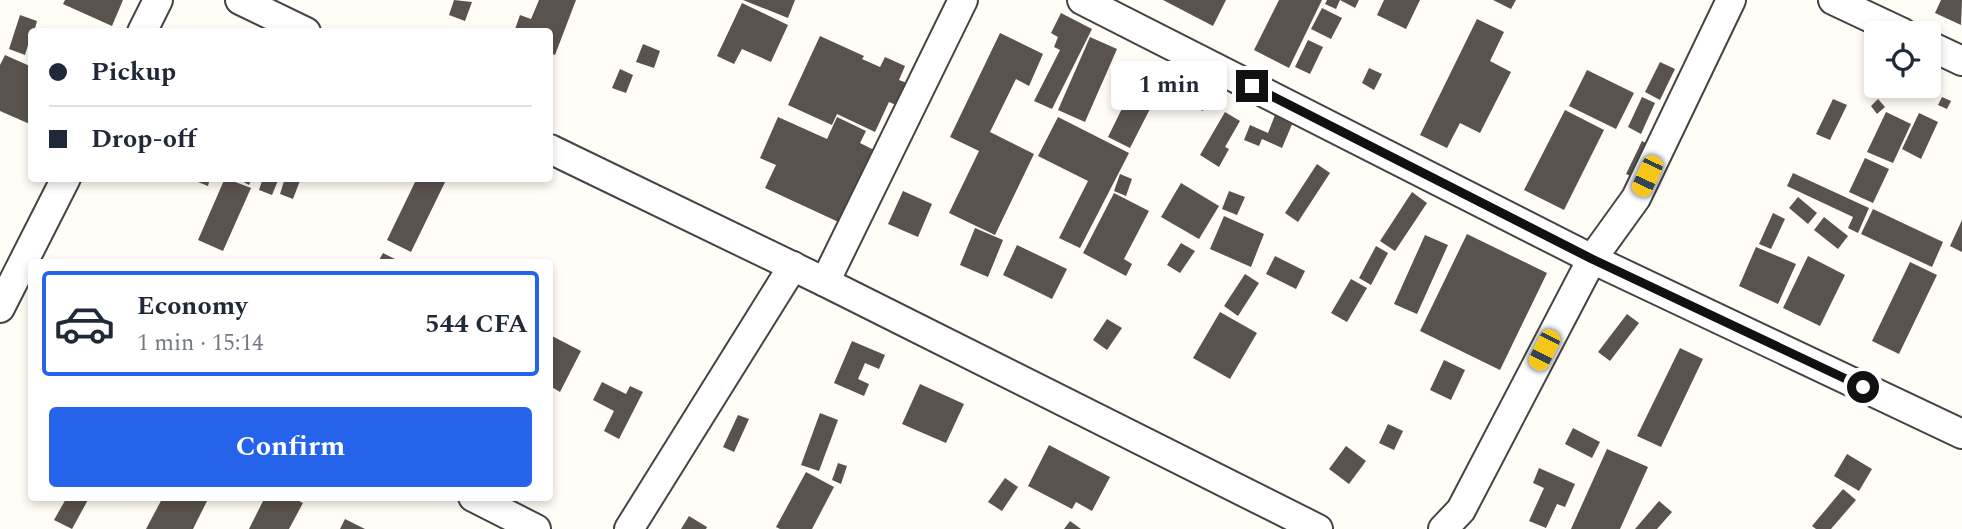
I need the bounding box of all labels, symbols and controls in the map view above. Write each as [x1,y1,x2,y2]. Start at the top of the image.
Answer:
map controls [1864,21,1941,98]
button: locate [1864,21,1941,98]
text: Pickup [91,52,176,92]
callout: 1 min [1112,62,1228,110]
text: 1 min [1138,68,1200,103]
route end [1236,70,1268,102]
text: Drop-off [91,119,196,159]
car [1629,153,1666,199]
text: Economy [137,286,247,326]
icon: car [53,292,116,355]
text: 544 CFA [425,304,528,344]
text: 1 min · 15:14 [137,326,264,361]
car [1526,327,1563,373]
route start [1847,371,1879,403]
button: Confirm [49,407,532,487]

